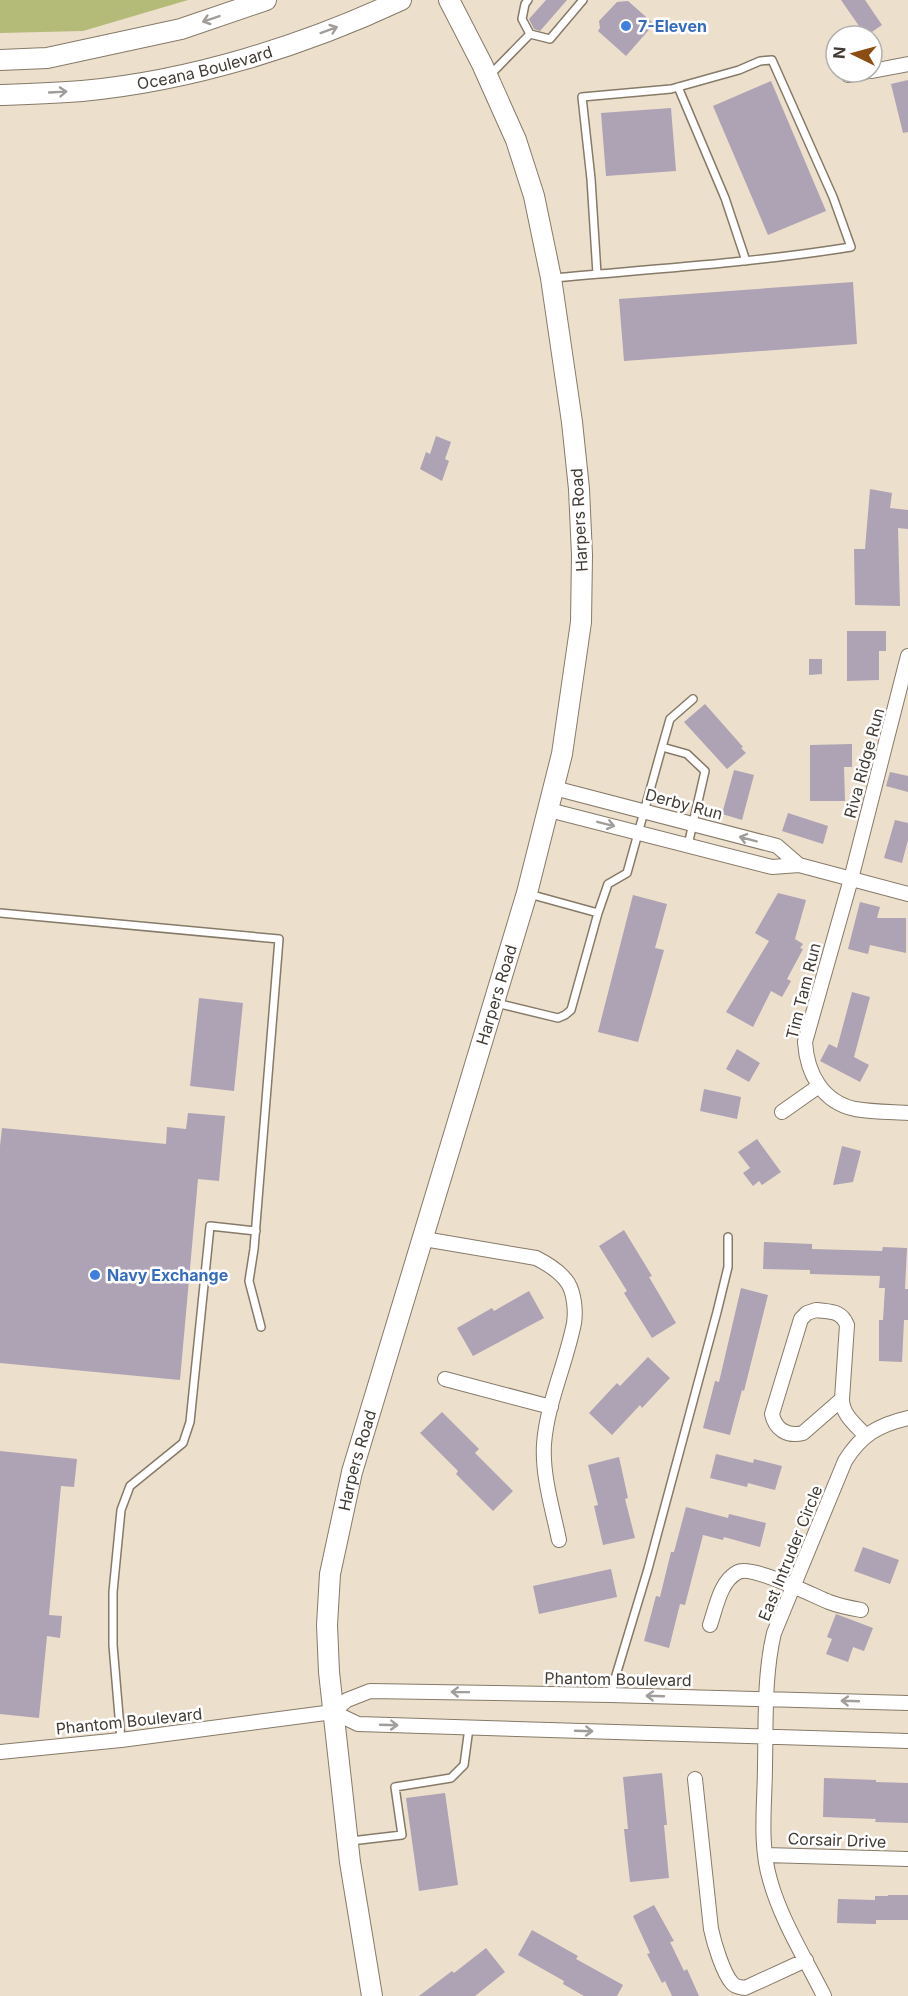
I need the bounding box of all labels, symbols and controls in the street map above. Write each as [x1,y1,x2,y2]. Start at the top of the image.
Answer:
one-way arrow [202,14,221,25]
place label: 7-Eleven [638,16,707,36]
marker: 7-Eleven [619,19,633,33]
one-way arrow [319,24,338,35]
north arrow [824,24,884,84]
street label: Oceana Boulevard [135,41,275,94]
text: N [829,46,850,60]
one-way arrow [48,86,68,97]
street label: Harpers Road [566,468,592,572]
street label: Riva Ridge Run [840,706,888,820]
street label: Derby Run [643,784,725,824]
one-way arrow [596,819,615,831]
one-way arrow [739,832,758,844]
street label: Tim Tam Run [781,941,825,1041]
street label: Harpers Road [472,942,521,1047]
place label: Navy Exchange [107,1265,228,1285]
marker: Navy Exchange [88,1268,102,1282]
street label: Harpers Road [334,1407,380,1513]
street label: East Intruder Circle [754,1482,826,1624]
street label: Phantom Boulevard [544,1668,692,1690]
one-way arrow [450,1686,470,1698]
one-way arrow [645,1690,665,1702]
one-way arrow [840,1695,860,1707]
street label: Phantom Boulevard [55,1703,203,1739]
one-way arrow [378,1719,398,1731]
one-way arrow [573,1726,593,1737]
street label: Corsair Drive [787,1828,887,1852]

